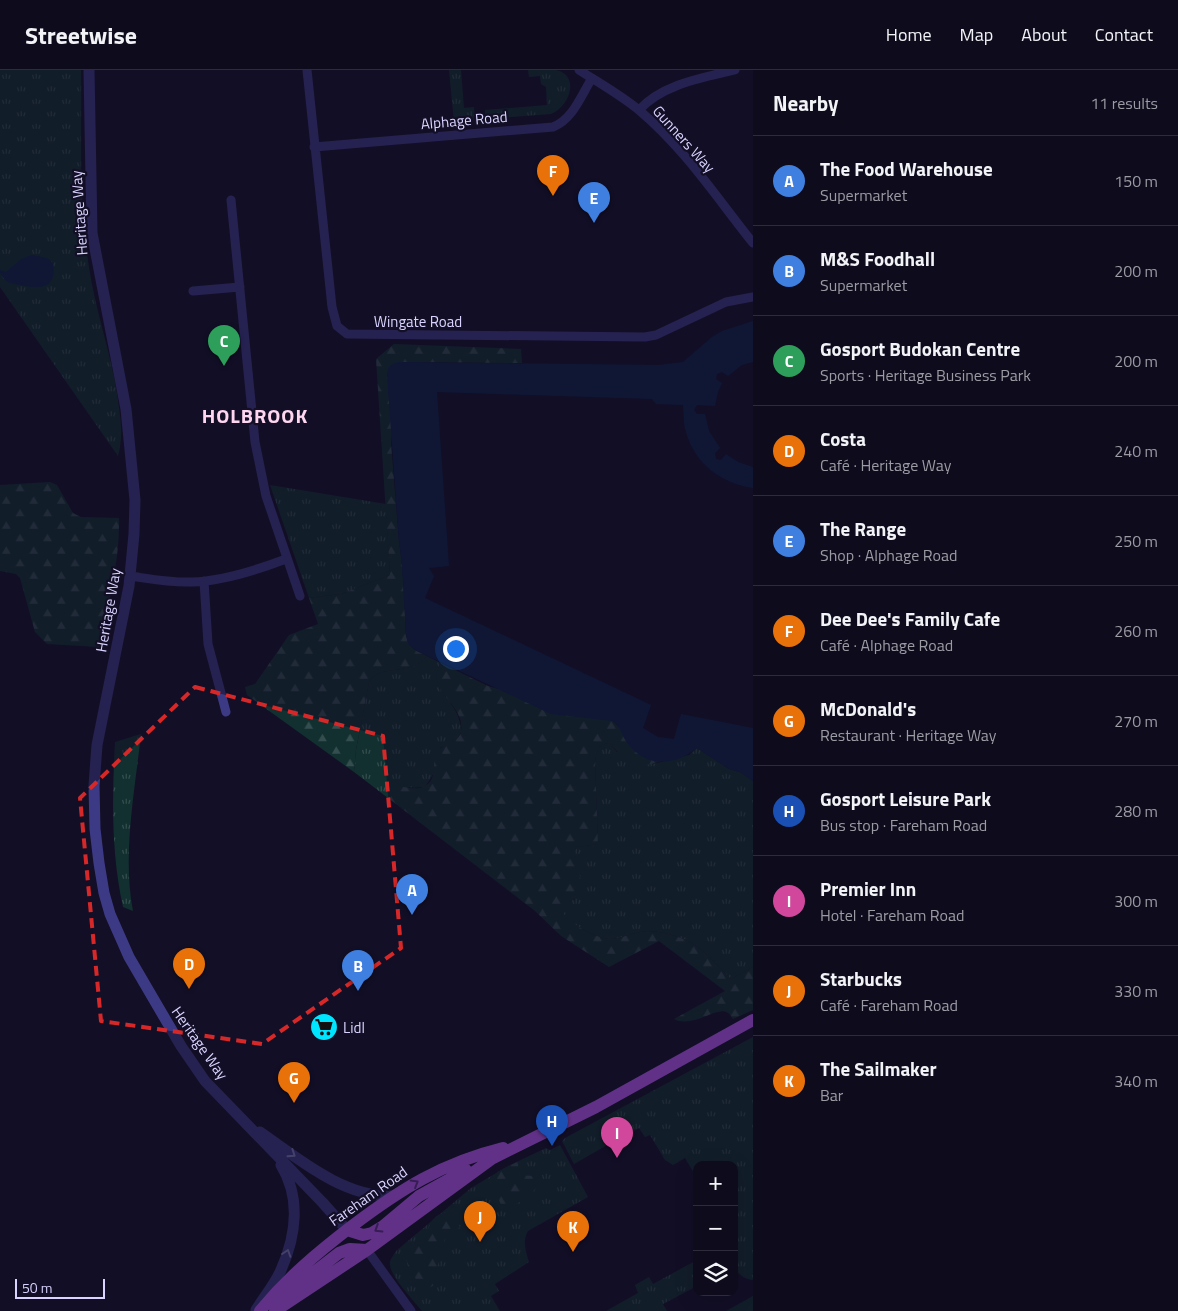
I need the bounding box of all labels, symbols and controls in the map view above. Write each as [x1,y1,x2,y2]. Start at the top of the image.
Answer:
text: Streetwise [25,17,137,53]
text: Home [886,21,932,48]
text: Map [960,21,993,48]
text: About [1021,21,1067,48]
text: Contact [1095,21,1153,48]
text: Nearby [773,87,838,119]
text: 11 results [1090,91,1158,115]
street label: Gunners Way [647,100,721,178]
street label: Alphage Road [420,105,508,135]
text: The Food Warehouse [820,154,993,183]
pin: F [537,155,569,196]
text: A [784,169,794,193]
text: 150 m [1114,169,1158,193]
street label: Heritage Way [65,170,93,256]
pin: E [578,182,610,223]
text: Supermarket [820,183,907,207]
text: M&S Foodhall [820,244,935,273]
text: B [784,259,794,283]
text: 200 m [1114,259,1158,283]
text: Supermarket [820,273,907,297]
street label: Wingate Road [374,310,462,333]
pin: C [208,325,240,366]
text: Gosport Budokan Centre [820,334,1020,363]
text: C [785,349,793,373]
text: 200 m [1114,349,1158,373]
text: Sports · Heritage Business Park [820,363,1031,387]
district label: HOLBROOK [202,400,308,431]
text: Costa [820,424,866,453]
text: D [784,439,794,463]
text: 240 m [1114,439,1158,463]
text: Café · Heritage Way [820,453,951,477]
text: The Range [820,514,906,543]
text: E [785,529,793,553]
text: 250 m [1114,529,1158,553]
text: Shop · Alphage Road [820,543,957,567]
street label: Heritage Way [89,566,127,654]
text: Dee Dee's Family Cafe [820,604,1000,633]
text: F [785,619,793,643]
text: 260 m [1114,619,1158,643]
text: Café · Alphage Road [820,633,953,657]
your location [443,636,469,662]
text: McDonald's [820,694,916,723]
text: G [784,709,794,733]
text: 270 m [1114,709,1158,733]
text: Restaurant · Heritage Way [820,723,996,747]
text: Gosport Leisure Park [820,784,991,813]
text: H [784,799,794,823]
text: 280 m [1114,799,1158,823]
text: Bus stop · Fareham Road [820,813,987,837]
pin: A [396,874,428,915]
text: Premier Inn [820,874,916,903]
text: I [787,889,791,913]
text: 300 m [1114,889,1158,913]
text: Hotel · Fareham Road [820,903,965,927]
pin: D [173,948,205,989]
pin: B [342,950,374,991]
text: Starbucks [820,964,902,993]
text: J [787,979,791,1003]
text: 330 m [1114,979,1158,1003]
text: Café · Fareham Road [820,993,958,1017]
street label: Heritage Way [166,1002,234,1084]
supermarket icon: Lidl [309,1012,339,1042]
place label: Lidl [343,1016,365,1039]
text: The Sailmaker [820,1054,936,1083]
pin: G [278,1062,310,1103]
text: K [784,1069,794,1093]
text: 340 m [1114,1069,1158,1093]
text: Bar [820,1083,843,1107]
pin: H [536,1105,568,1146]
pin: I [601,1117,633,1158]
one-way arrow [287,1148,296,1157]
street label: Fareham Road [324,1160,412,1232]
map controls [693,1161,738,1296]
button: + [693,1161,738,1206]
one-way arrow [410,1179,419,1189]
pin: J [464,1201,496,1242]
button: − [693,1206,738,1251]
pin: K [557,1211,589,1252]
one-way arrow [374,1222,383,1232]
one-way arrow [281,1250,291,1258]
button: layers [693,1251,738,1296]
scale bar [15,1276,105,1299]
text: 50 m [22,1277,52,1298]

